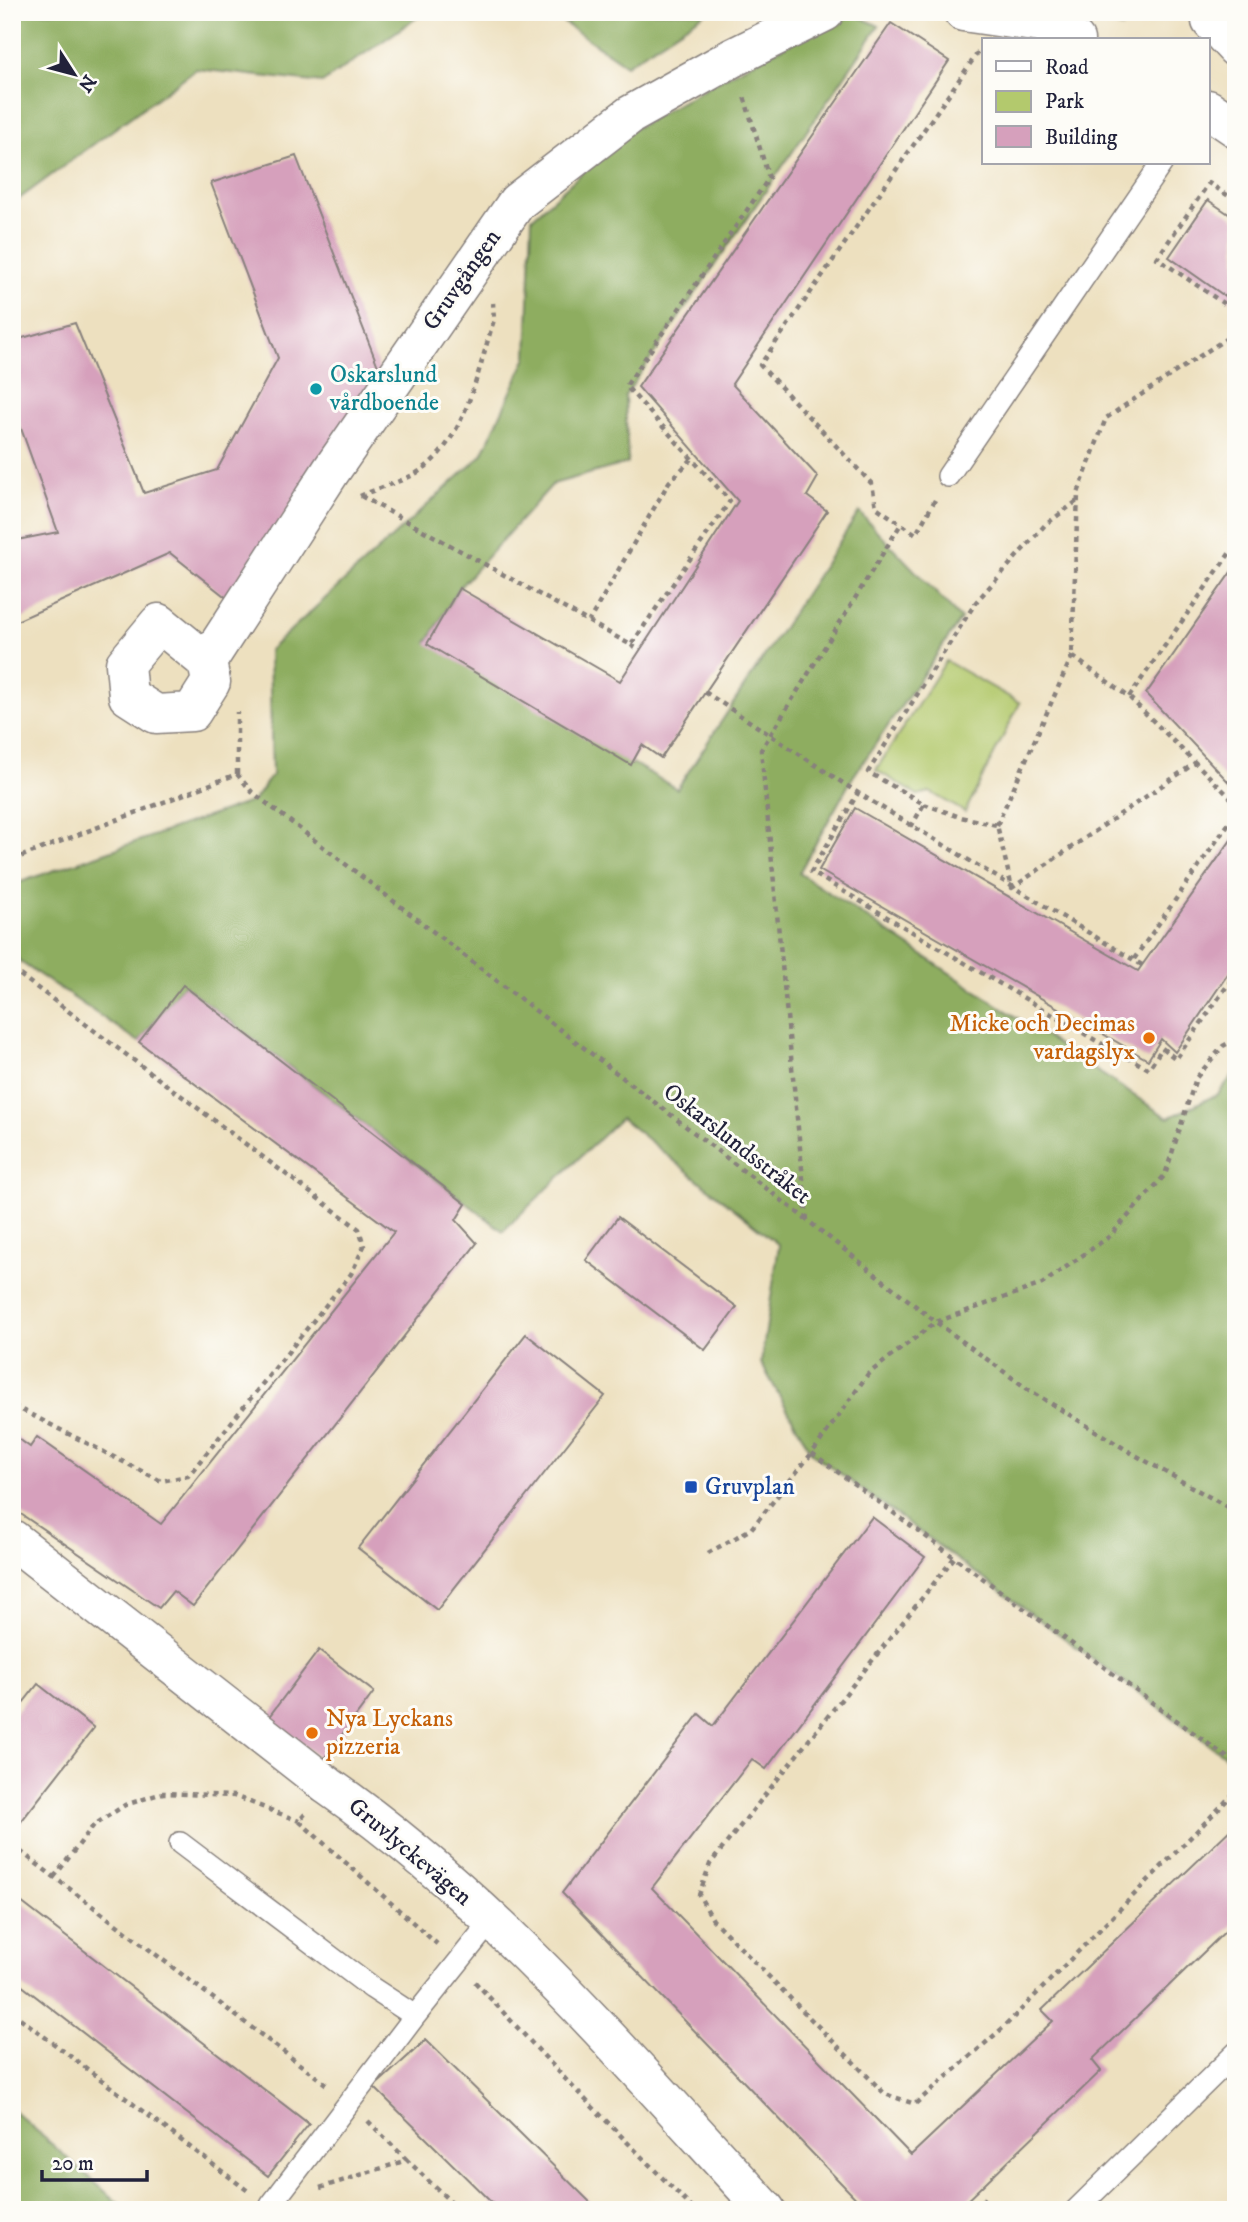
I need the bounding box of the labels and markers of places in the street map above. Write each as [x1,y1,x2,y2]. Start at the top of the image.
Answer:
place label: Oskarslund vårdboende [329,360,439,418]
marker: Oskarslund vårdboende [308,381,324,397]
place label: Micke och Decimas vardagslyx [949,1009,1135,1067]
marker: Micke och Decimas vardagslyx [1141,1030,1157,1046]
place label: Gruvplan [705,1472,795,1502]
marker: Gruvplan [683,1479,699,1495]
place label: Nya Lyckans pizzeria [325,1704,453,1762]
marker: Nya Lyckans pizzeria [304,1725,320,1741]

